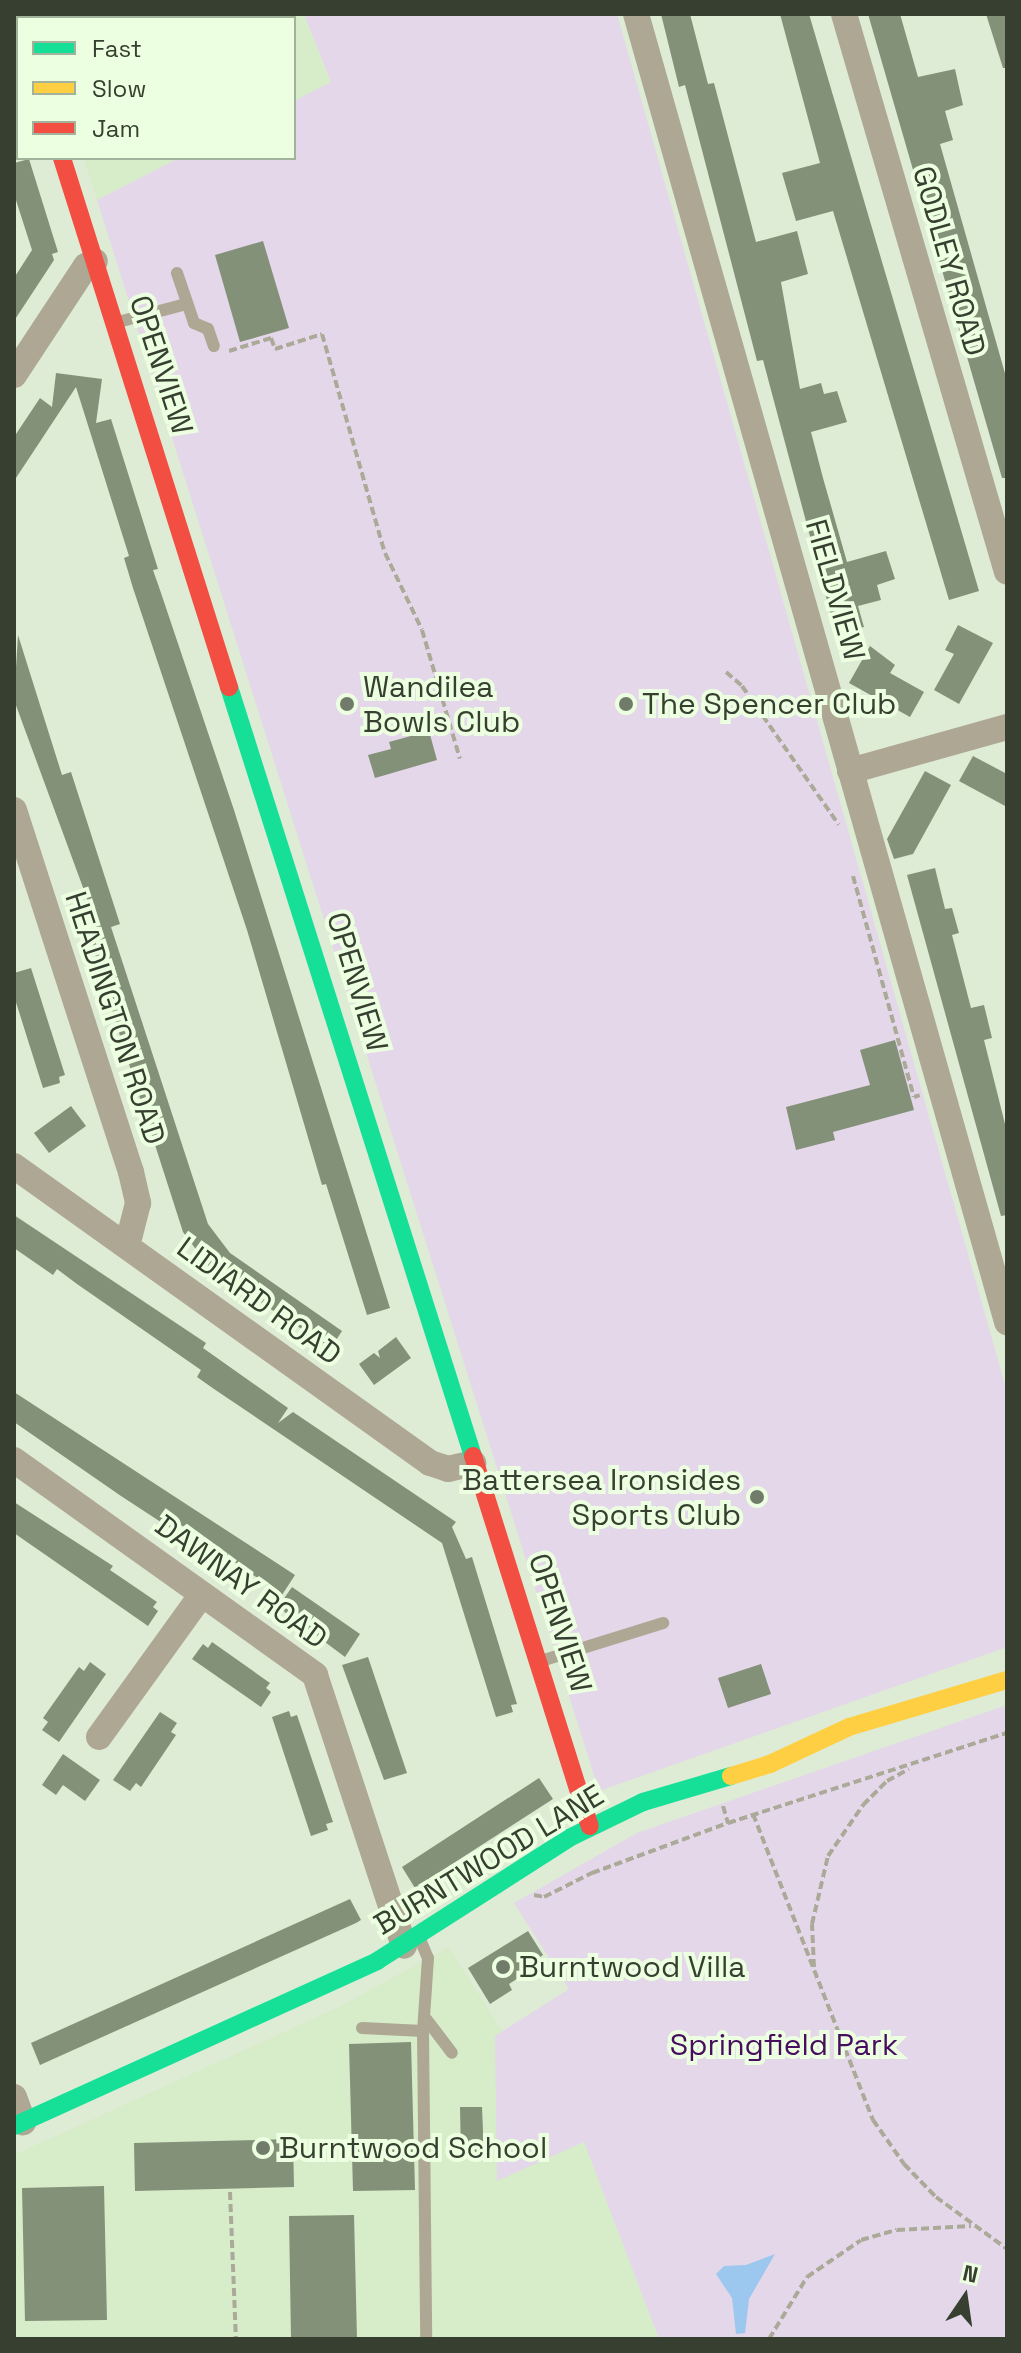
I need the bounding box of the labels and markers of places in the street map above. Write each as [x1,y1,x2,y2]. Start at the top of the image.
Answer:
place label: Wandilea Bowls Club [363,669,520,740]
place label: The Spencer Club [642,686,896,722]
marker: Wandilea Bowls Club [338,695,356,713]
marker: The Spencer Club [617,695,635,713]
place label: Battersea Ironsides Sports Club [462,1462,741,1532]
marker: Battersea Ironsides Sports Club [748,1488,766,1506]
place label: Burntwood Villa [519,1949,746,1985]
marker: Burntwood Villa [494,1958,512,1976]
place label: Burntwood School [279,2130,547,2166]
marker: Burntwood School [254,2139,272,2157]

